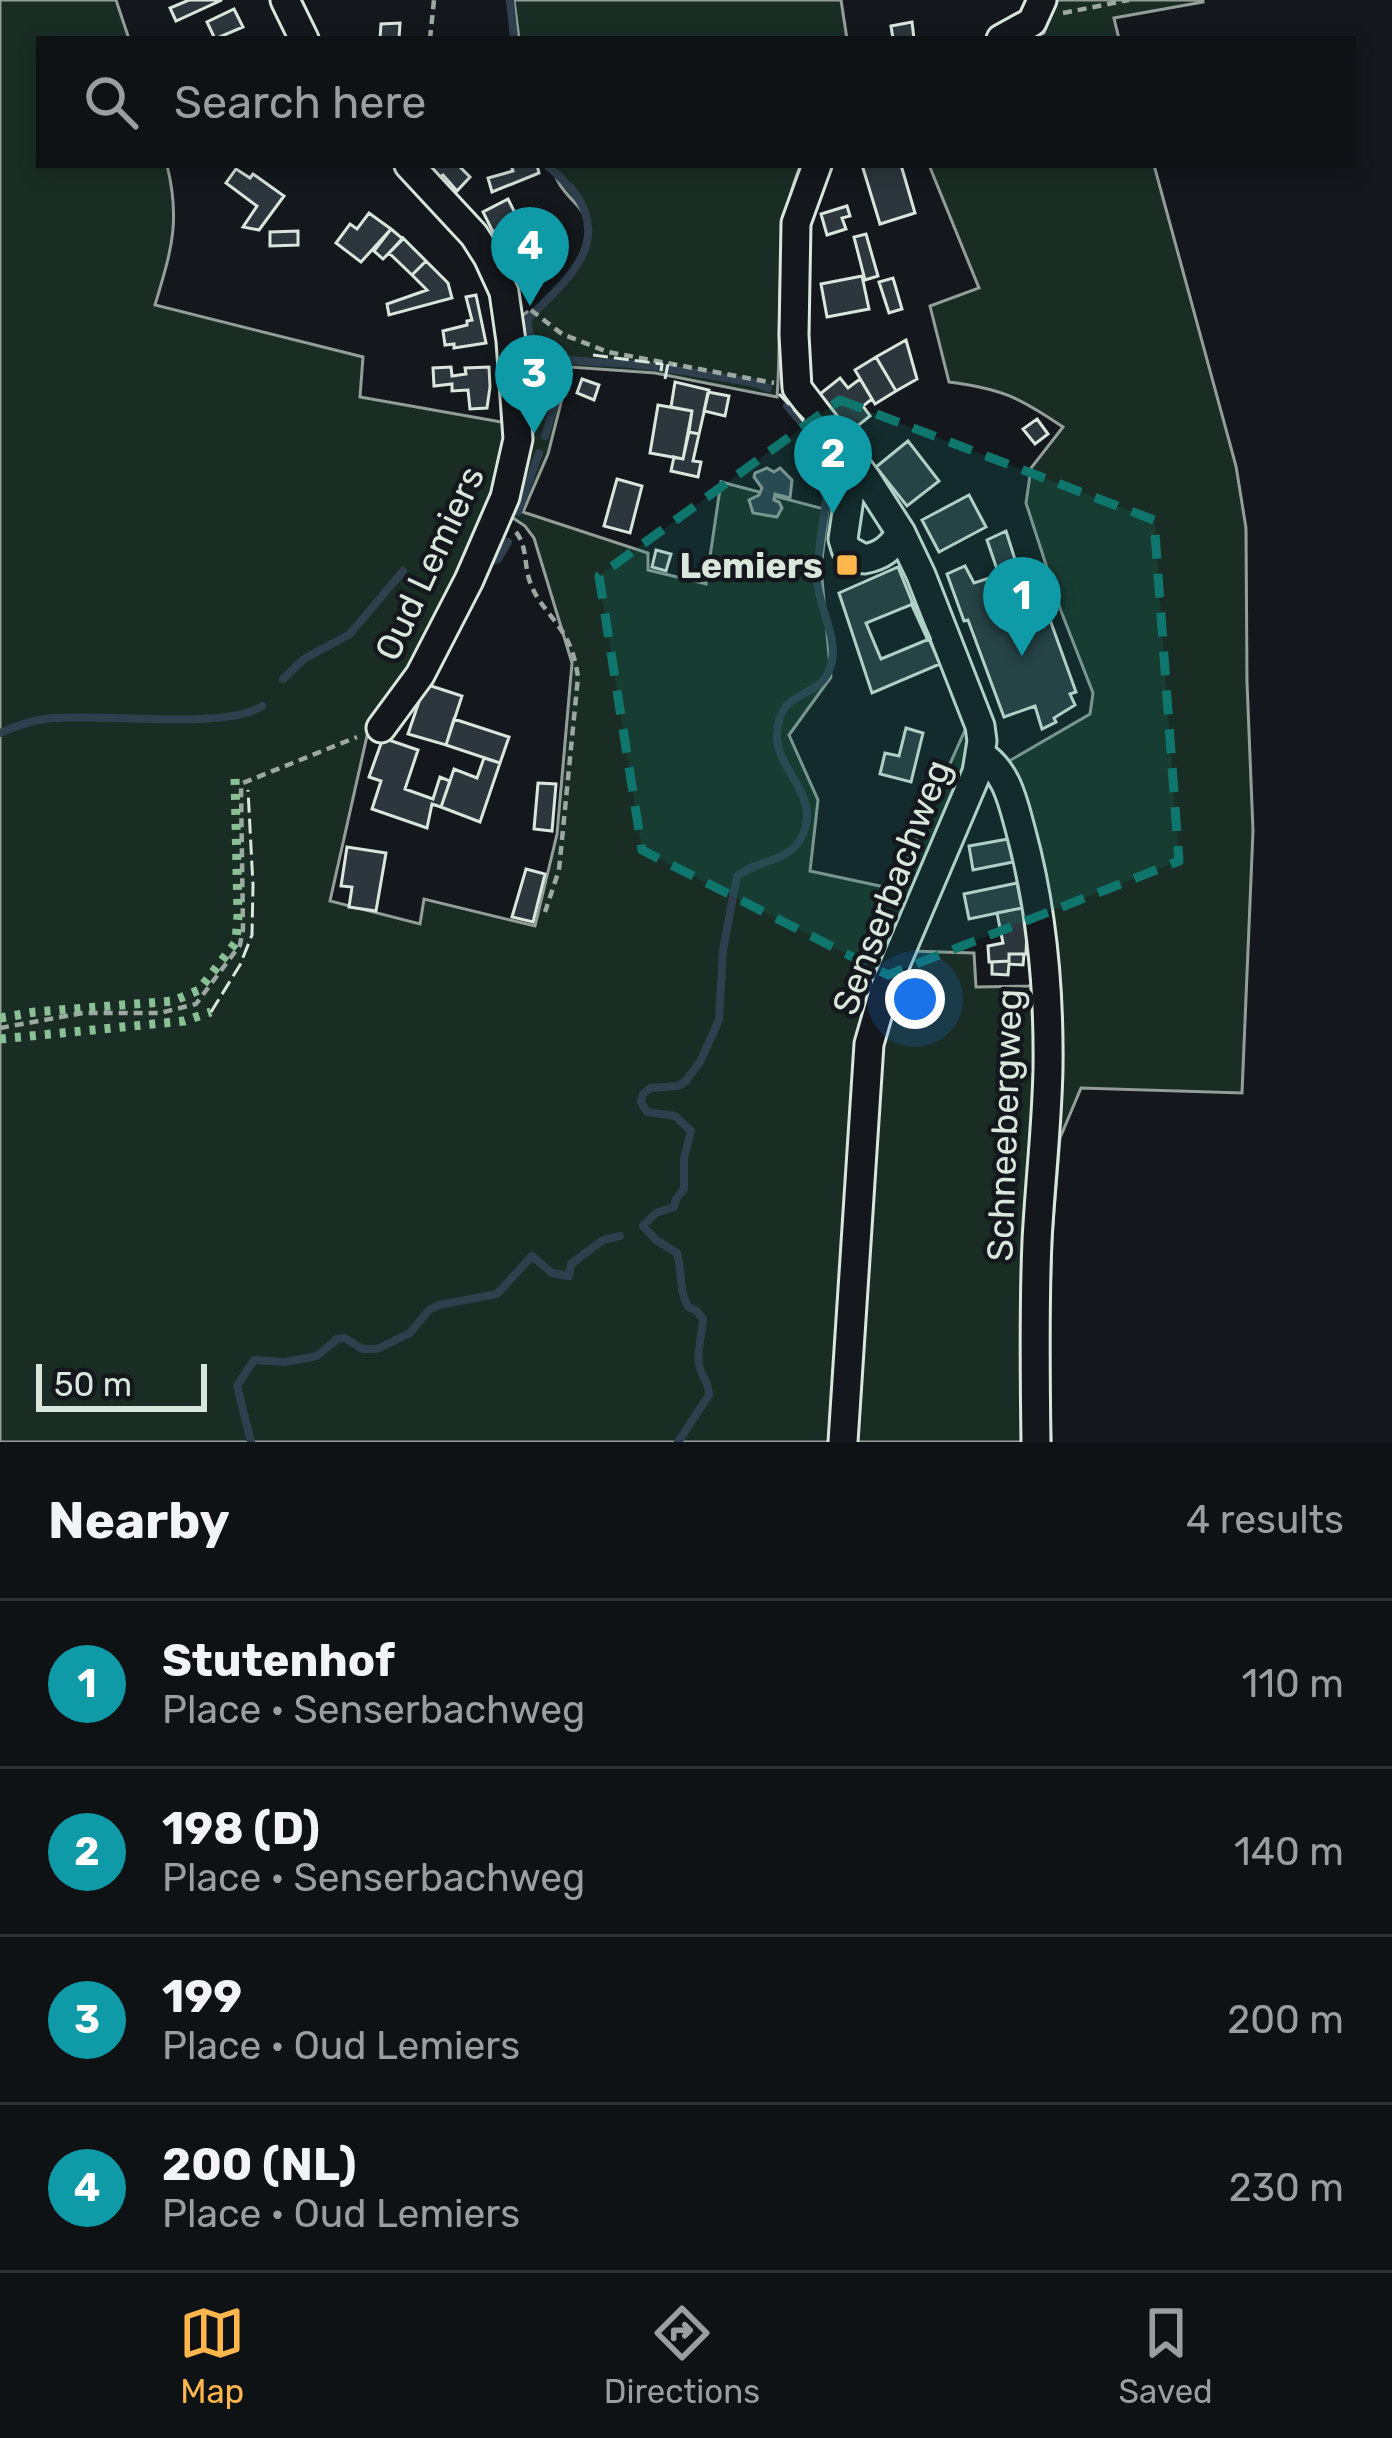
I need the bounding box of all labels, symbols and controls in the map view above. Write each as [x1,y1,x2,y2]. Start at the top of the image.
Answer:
search box [36,36,1356,168]
icon: search [78,69,144,135]
text: Search here [174,76,426,129]
pin: 4 [491,207,569,306]
pin: 3 [495,335,573,434]
pin: 2 [794,415,872,514]
street label: Oud Lemiers [366,459,493,667]
place label: Lemiers [679,544,823,587]
marker: Lemiers [834,552,860,578]
pin: 1 [983,557,1061,656]
street label: Senserbachweg [823,754,960,1021]
your location [885,969,945,1029]
street label: Schneebergweg [978,988,1031,1262]
scale bar [36,1358,207,1411]
text: 50 m [54,1365,132,1404]
text: Nearby [48,1490,230,1551]
text: 4 results [1186,1497,1344,1543]
text: Stutenhof [162,1634,395,1687]
text: 1 [77,1661,97,1707]
text: 110 m [1242,1661,1344,1707]
text: Place · Senserbachweg [162,1687,585,1733]
text: 198 (D) [162,1802,320,1855]
text: 2 [74,1829,100,1875]
text: 140 m [1234,1829,1344,1875]
text: Place · Senserbachweg [162,1855,585,1901]
text: 199 [162,1970,242,2023]
text: 3 [74,1997,100,2043]
text: 200 m [1227,1997,1344,2043]
text: Place · Oud Lemiers [162,2023,520,2069]
text: 200 (NL) [162,2138,357,2191]
text: 4 [74,2165,100,2211]
text: 230 m [1229,2165,1344,2211]
text: Place · Oud Lemiers [162,2191,520,2237]
tab: Map [179,2300,245,2411]
tab: Directions [604,2300,760,2411]
tab: Saved [1119,2300,1213,2411]

